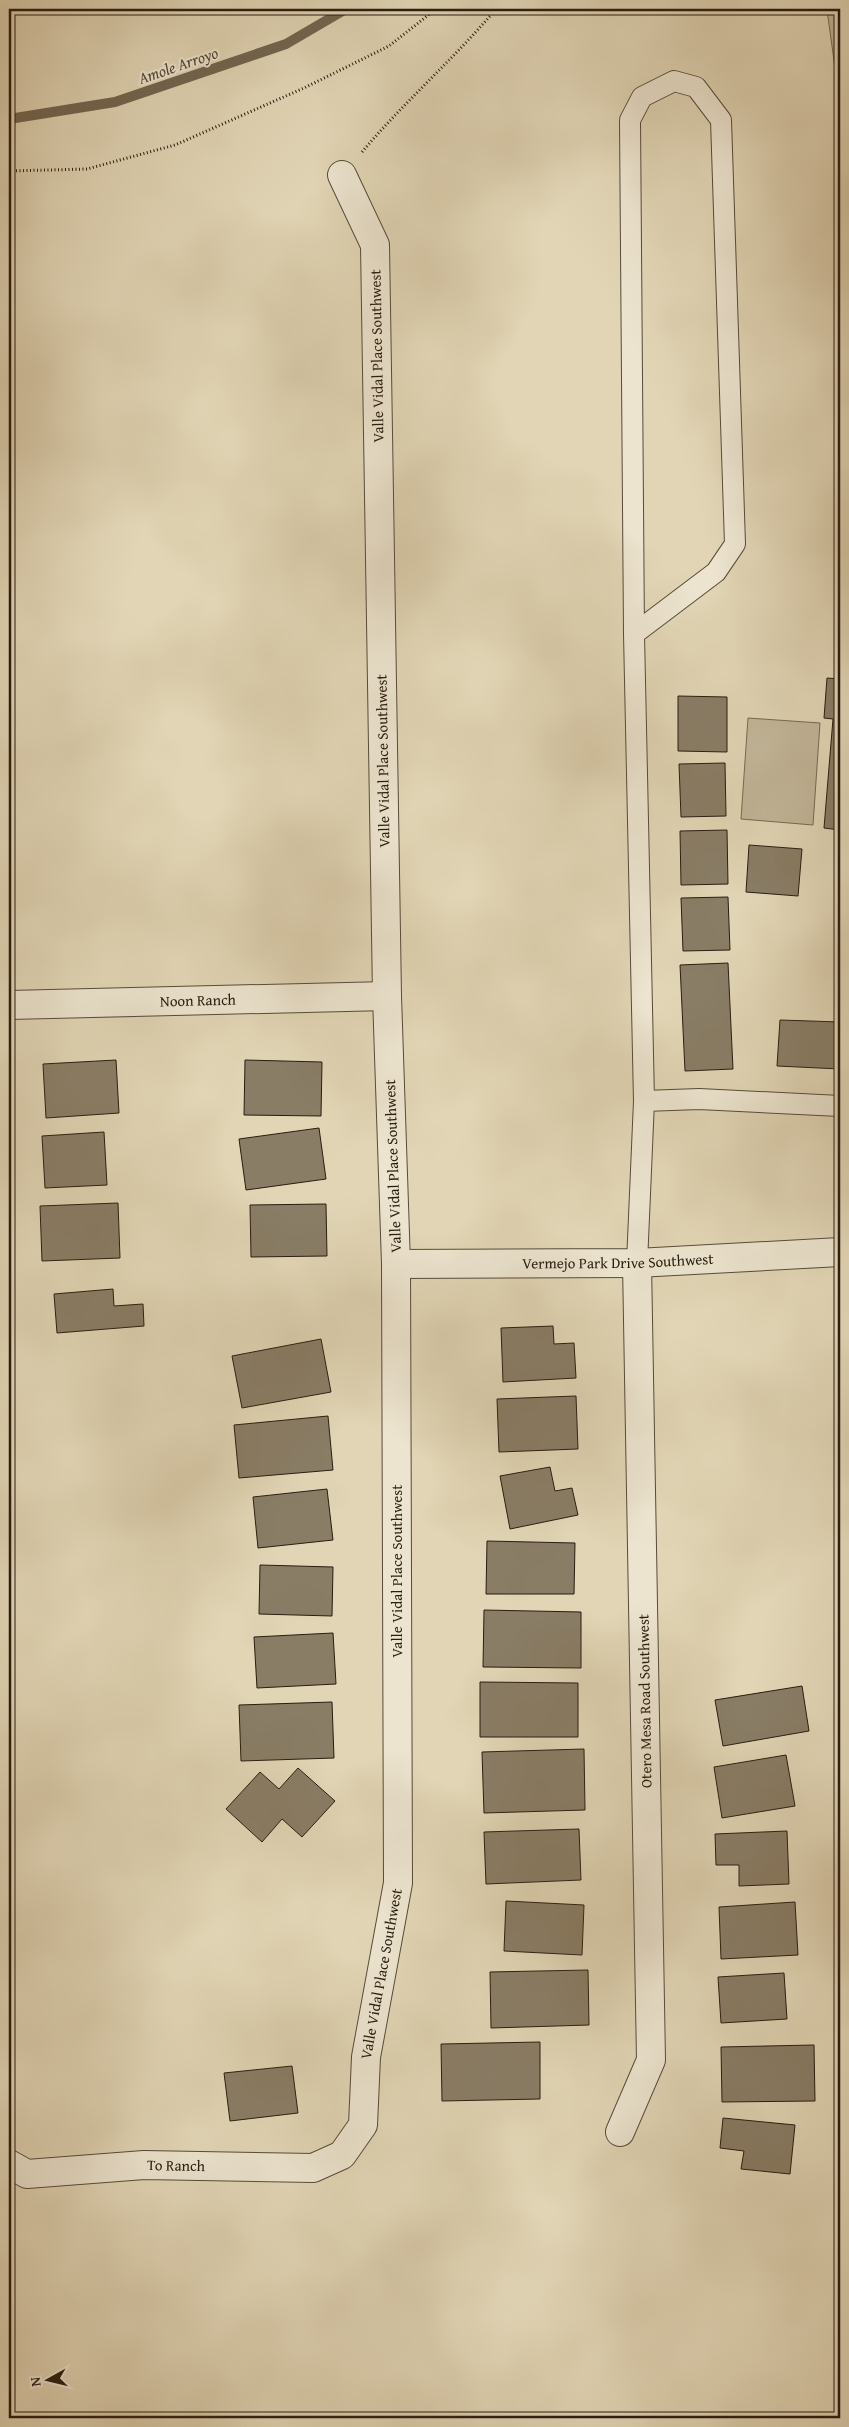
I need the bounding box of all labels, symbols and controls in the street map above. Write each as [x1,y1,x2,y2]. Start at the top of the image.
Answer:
water label: Amole Arroyo [134,40,221,90]
street label: Valle Vidal Place Southwest [364,269,389,443]
street label: Valle Vidal Place Southwest [370,674,395,848]
street label: Noon Ranch [160,989,237,1011]
street label: Valle Vidal Place Southwest [379,1078,406,1253]
street label: Vermejo Park Drive Southwest [522,1248,715,1273]
street label: Valle Vidal Place Southwest [386,1484,407,1658]
street label: Otero Mesa Road Southwest [632,1613,657,1788]
street label: Valle Vidal Place Southwest [355,1886,407,2061]
street label: To Ranch [147,2154,206,2176]
north arrow [22,2354,72,2404]
text: N [24,2375,46,2388]

